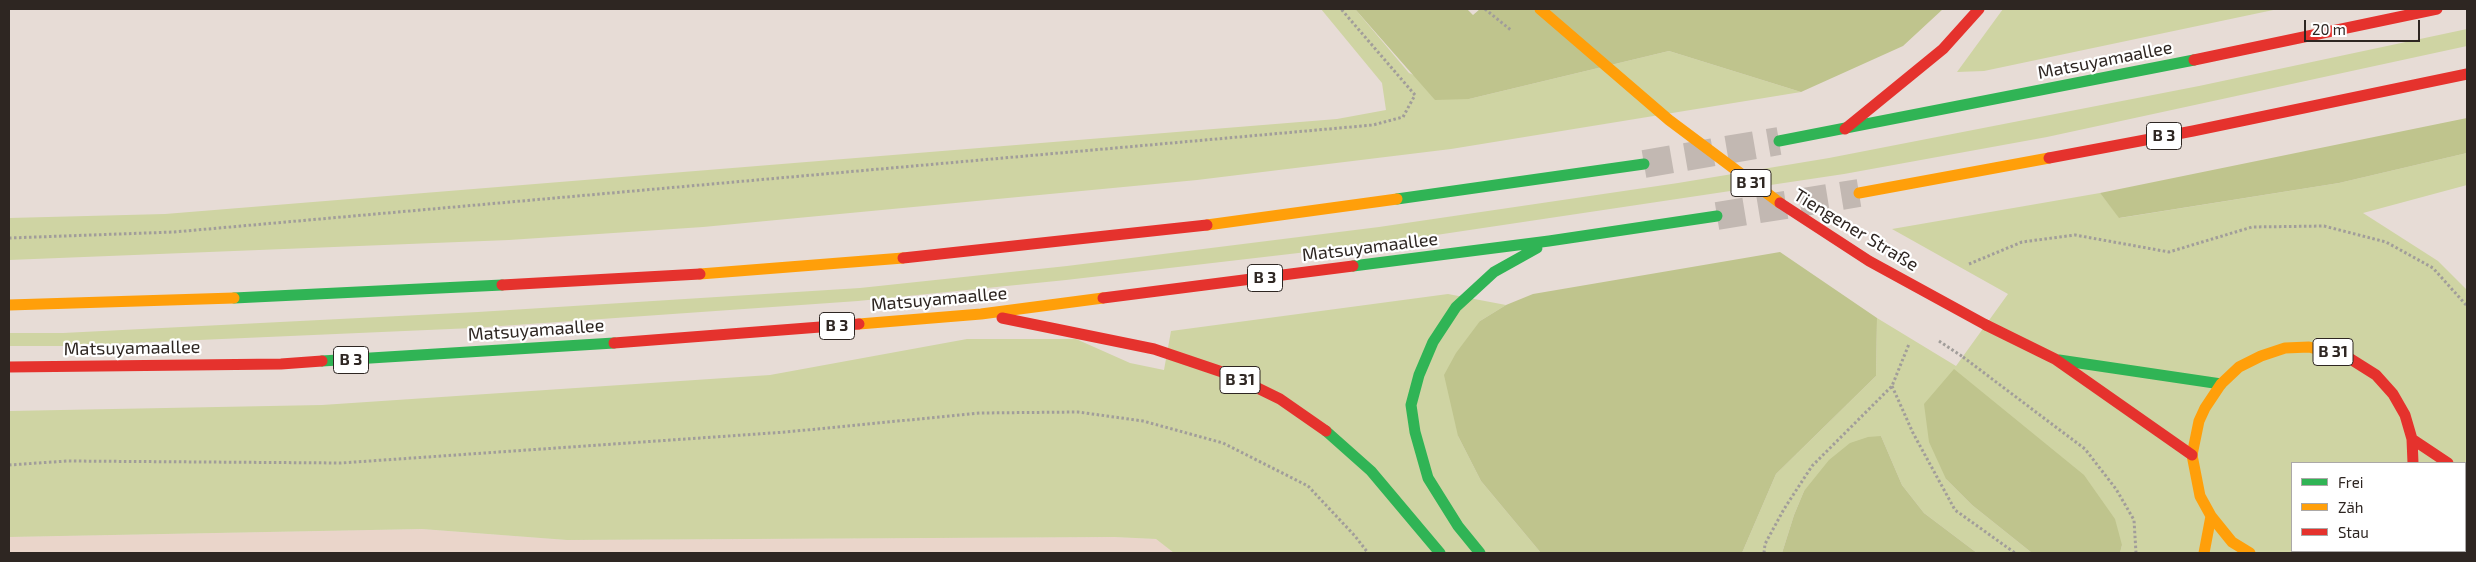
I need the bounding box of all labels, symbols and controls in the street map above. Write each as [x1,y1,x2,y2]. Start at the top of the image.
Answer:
scale bar [2306,10,2422,42]
text: 20 m [2312,20,2346,38]
street label: Matsuyamaallee [2036,36,2174,84]
road number: B 3 [2146,122,2182,150]
road number: B 31 [1731,170,1771,197]
street label: Tiengener Straße [1790,184,1922,276]
street label: Matsuyamaallee [1301,228,1439,266]
road number: B 3 [1248,264,1282,292]
street label: Matsuyamaallee [870,282,1008,316]
road number: B 3 [820,312,854,340]
street label: Matsuyamaallee [467,314,605,346]
street label: Matsuyamaallee [63,336,201,360]
road number: B 31 [2313,338,2353,366]
road number: B 3 [334,346,368,374]
road number: B 31 [1220,366,1260,394]
legend [2291,462,2466,552]
text: Frei [2338,473,2363,491]
text: Zäh [2338,498,2363,516]
text: Stau [2338,523,2369,541]

